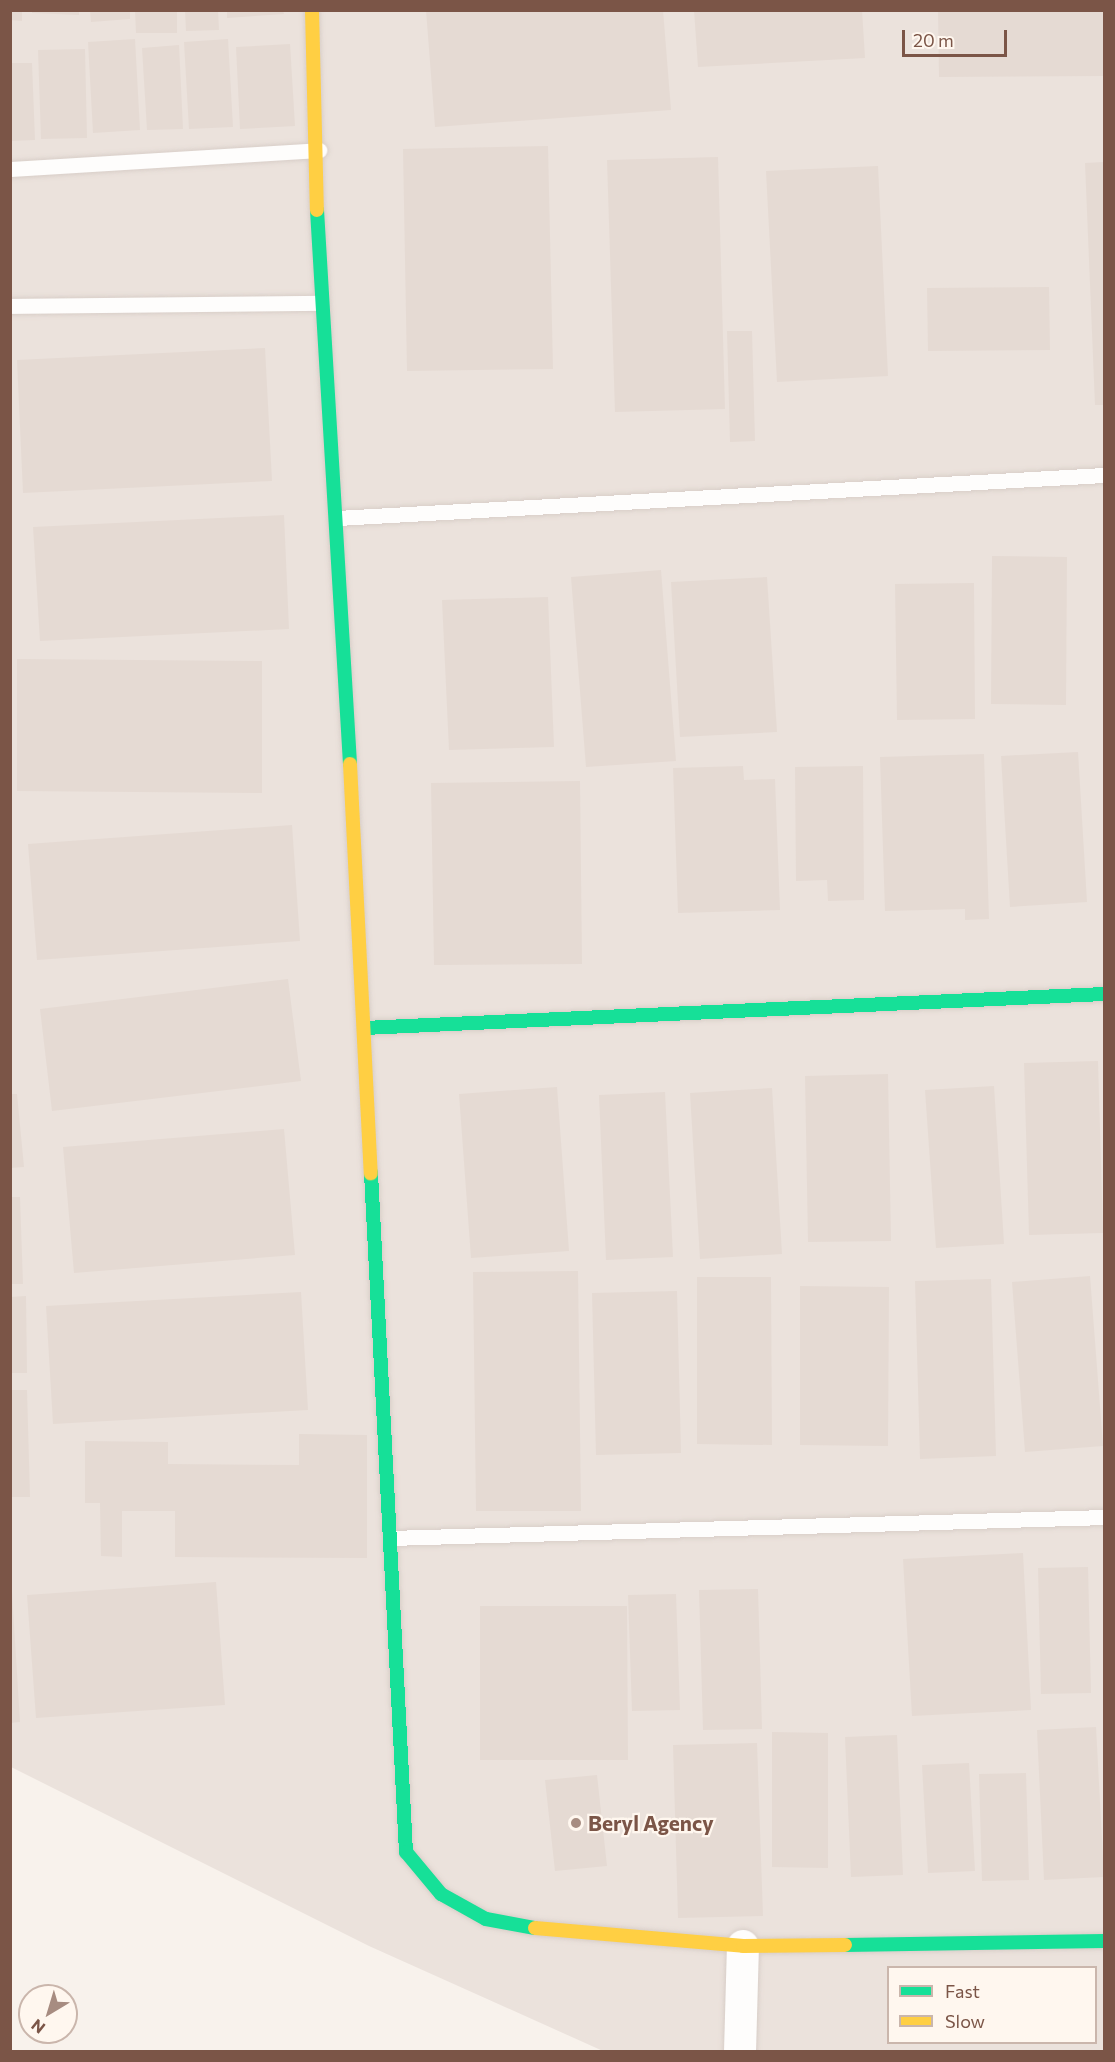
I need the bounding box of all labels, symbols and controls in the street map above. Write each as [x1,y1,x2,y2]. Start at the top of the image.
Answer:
scale bar [905,18,1010,56]
text: 20 m [913,29,954,51]
place label: Beryl Agency [588,1810,714,1836]
marker: Beryl Agency [569,1816,583,1830]
legend [887,1966,1097,2044]
text: Fast [945,1980,980,2002]
north arrow [18,1984,78,2044]
text: Slow [945,2010,985,2032]
text: N [27,2016,48,2038]

